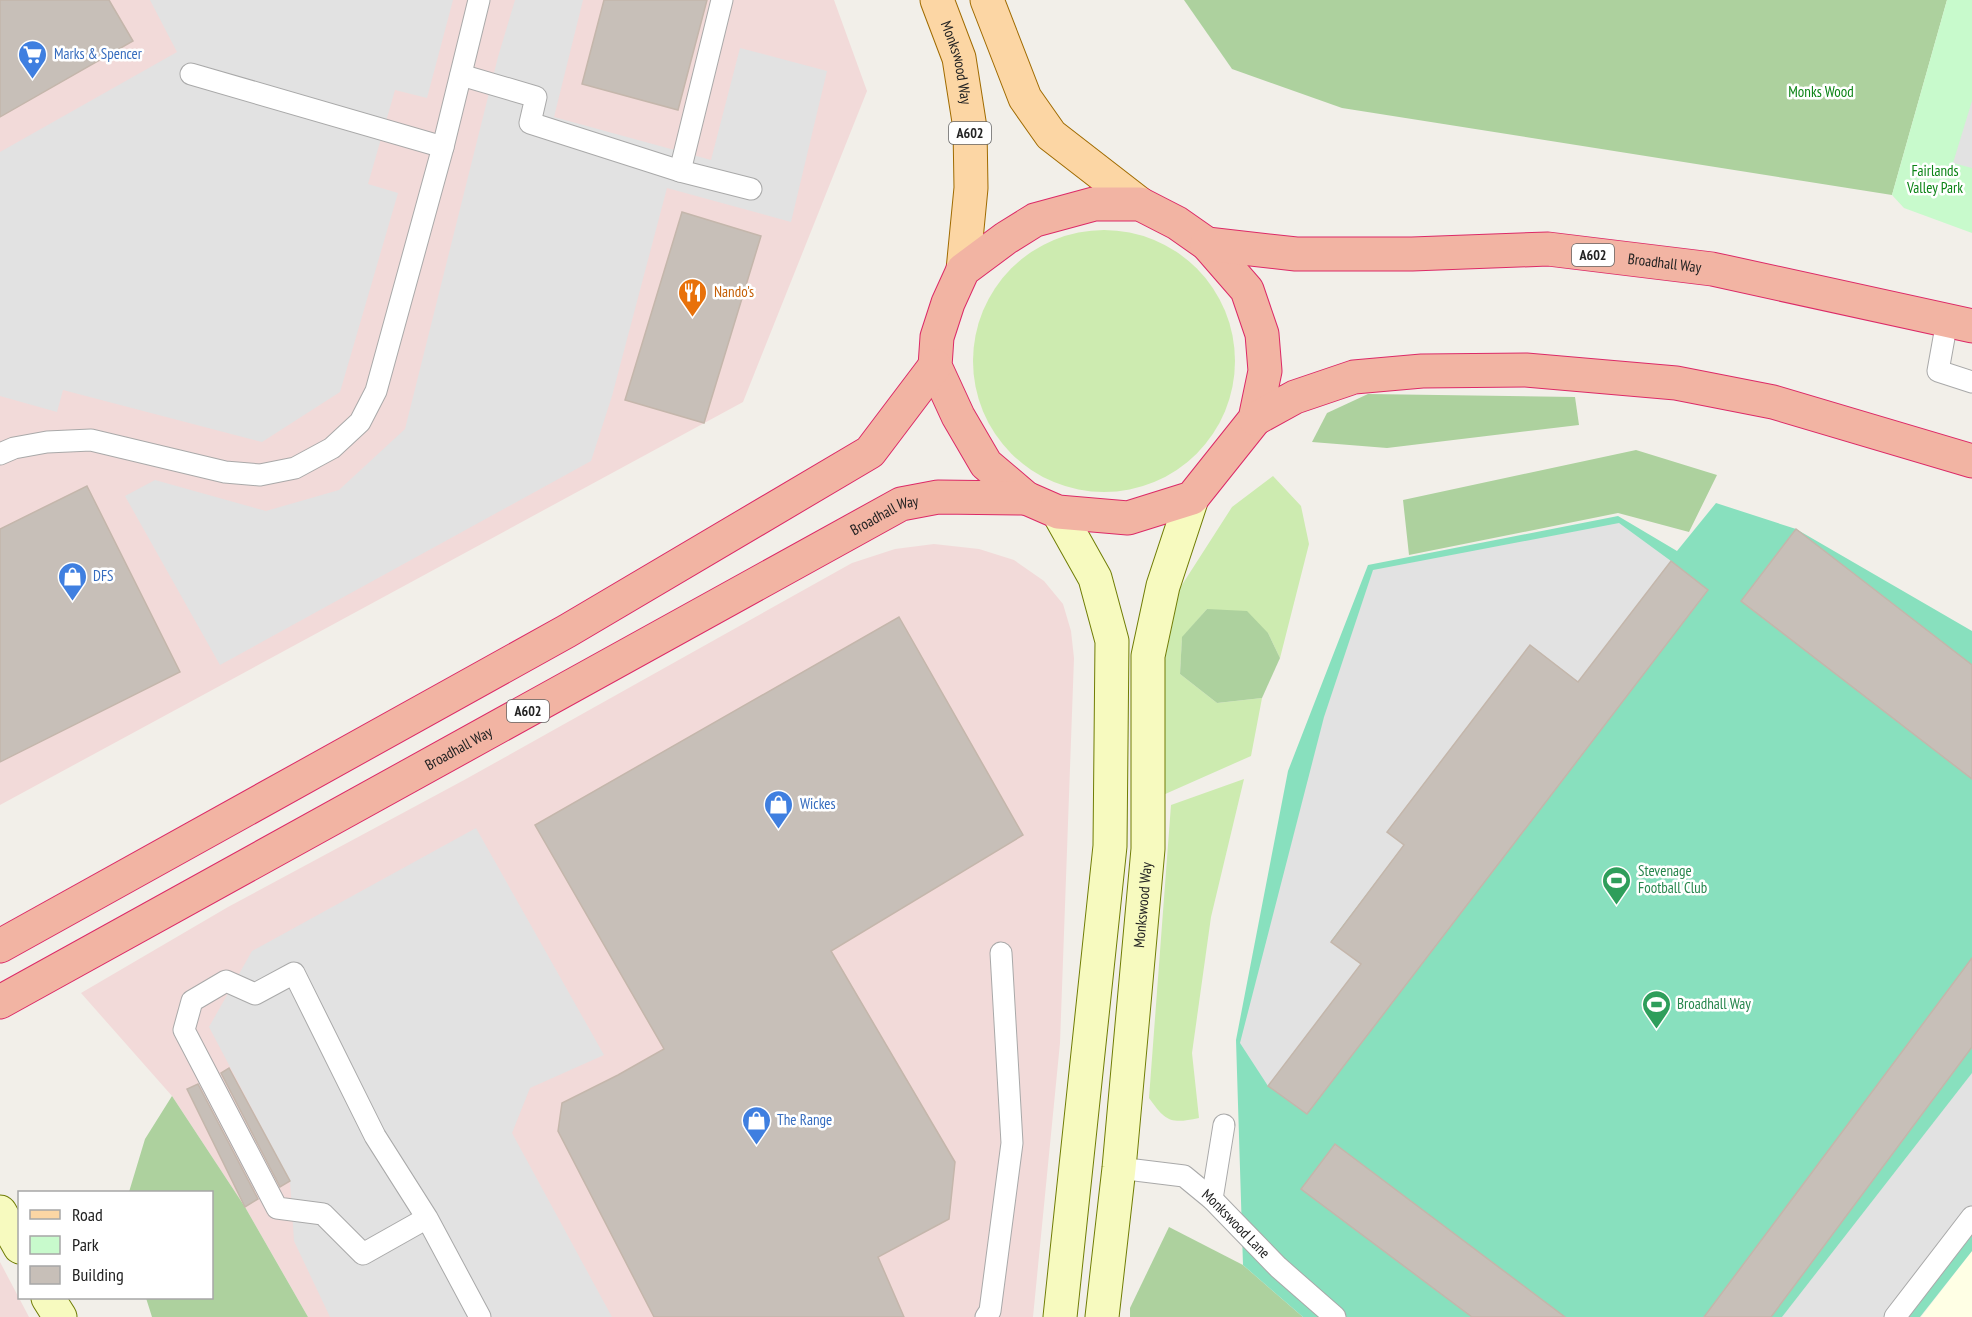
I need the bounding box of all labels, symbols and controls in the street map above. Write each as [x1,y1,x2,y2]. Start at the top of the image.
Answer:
street label: Monkswood Way [937,18,976,106]
supermarket icon: Marks & Spencer [17,38,49,80]
place label: Marks & Spencer [54,44,143,63]
park label: Monks Wood [1788,82,1854,101]
road number: A602 [949,122,991,144]
park label: Fairlands Valley Park [1906,161,1963,197]
road number: A602 [1572,244,1614,266]
street label: Broadhall Way [1627,249,1703,277]
restaurant icon: Nando's [677,276,709,318]
place label: Nando's [714,282,754,301]
street label: Broadhall Way [847,491,920,539]
shop icon: DFS [56,560,88,602]
place label: DFS [93,566,114,585]
road number: A602 [507,700,549,722]
street label: Broadhall Way [421,722,496,774]
shop icon: Wickes [763,788,795,830]
place label: Wickes [800,794,836,813]
street label: Monkswood Way [1129,861,1156,949]
place label: Stevenage Football Club [1638,861,1707,897]
sports icon: Stevenage Football Club [1601,864,1633,906]
sports icon: Broadhall Way [1640,988,1672,1030]
place label: Broadhall Way [1677,994,1751,1013]
shop icon: The Range [740,1104,772,1146]
place label: The Range [777,1110,832,1129]
street label: Monkswood Lane [1198,1185,1274,1262]
legend [18,1191,213,1299]
text: Road [72,1203,103,1226]
text: Park [72,1233,99,1256]
text: Building [72,1263,124,1286]

